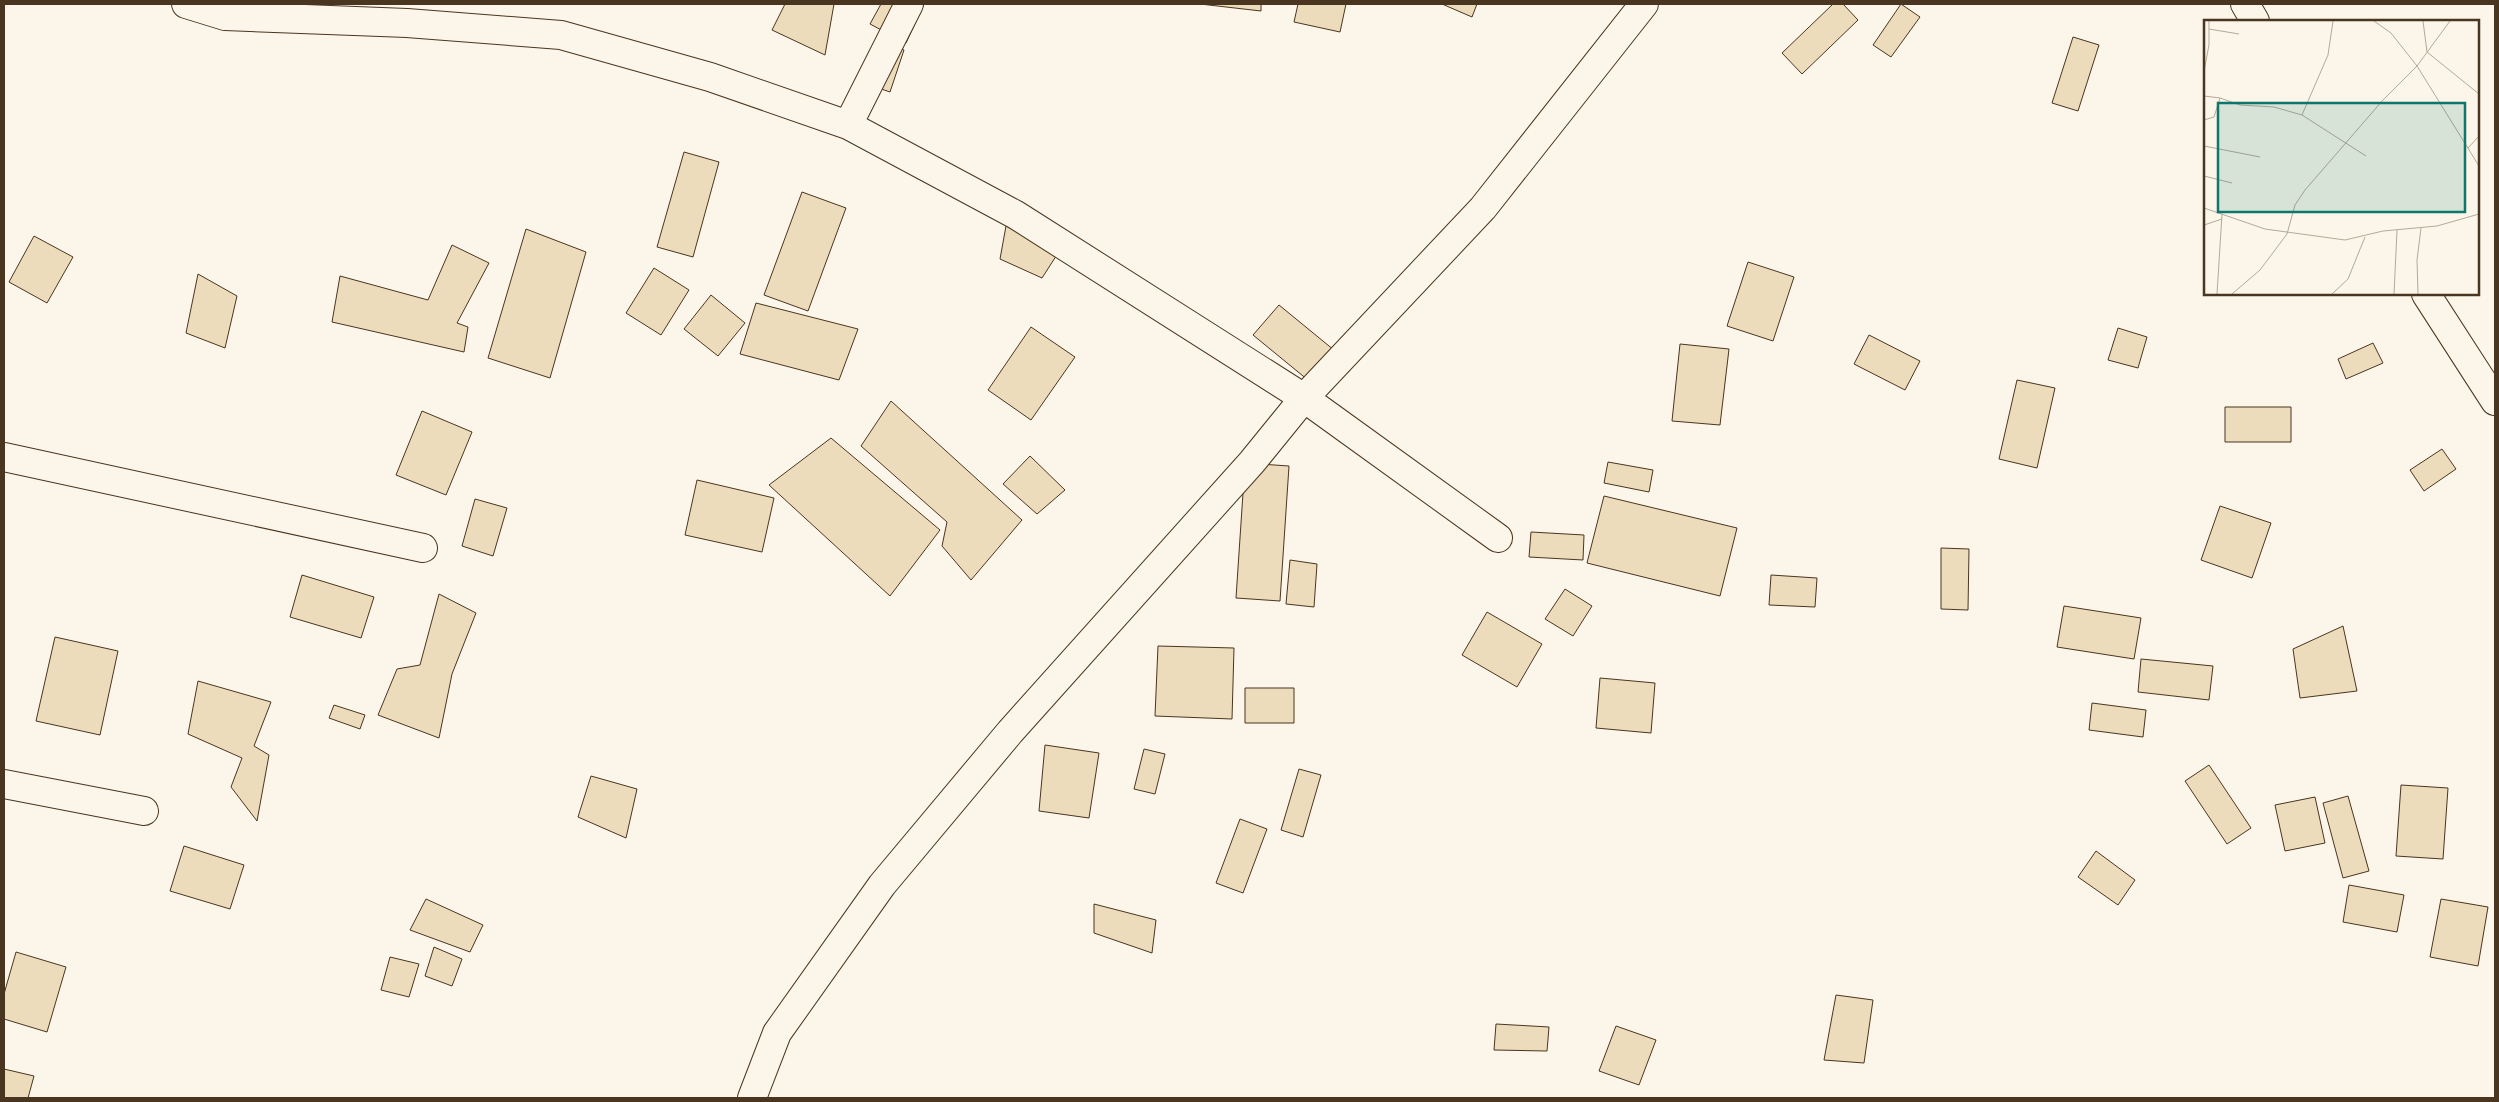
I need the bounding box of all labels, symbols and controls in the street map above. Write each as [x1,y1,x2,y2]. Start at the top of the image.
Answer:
inset map [2204,20,2479,295]

